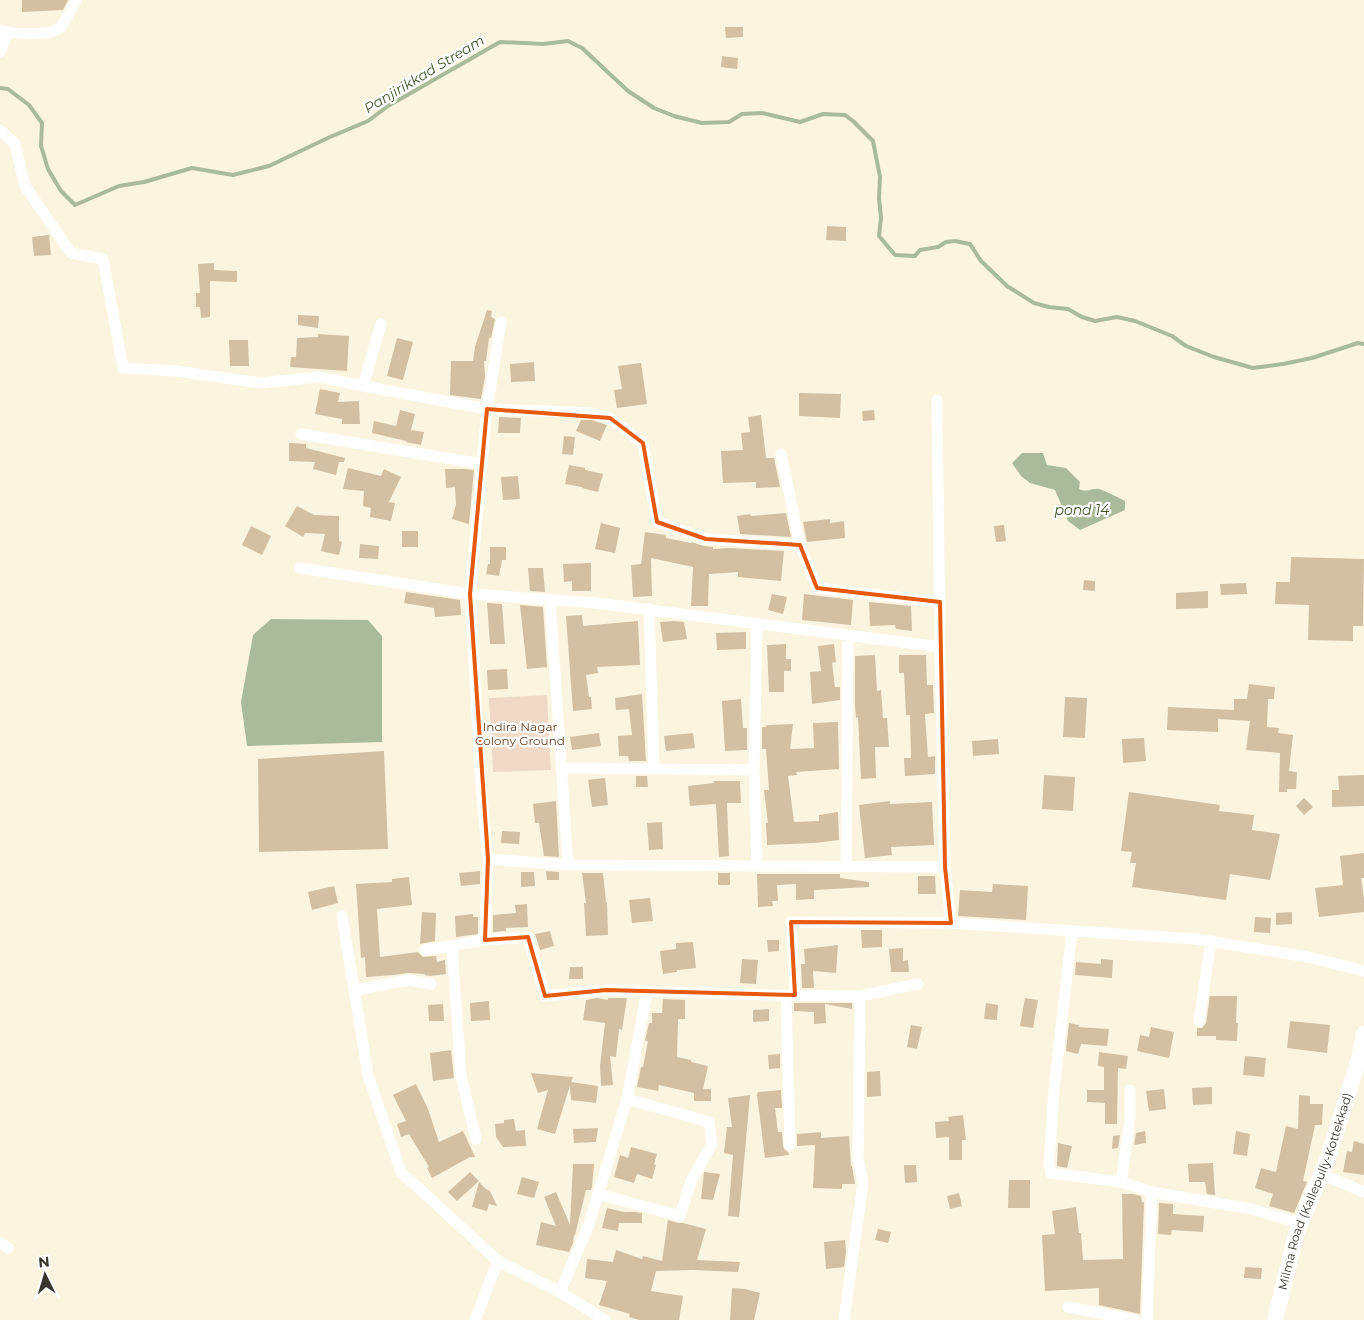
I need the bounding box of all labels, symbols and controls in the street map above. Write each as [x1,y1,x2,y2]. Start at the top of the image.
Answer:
water label: Panjirikkad Stream [361,31,487,117]
water label: pond 14 [1054,501,1110,519]
park label: Indira Nagar Colony Ground [475,719,565,748]
street label: Milma Road (Kallepully-Kottekkad) [1275,1091,1355,1292]
north arrow [20,1250,70,1300]
text: N [37,1253,50,1272]

